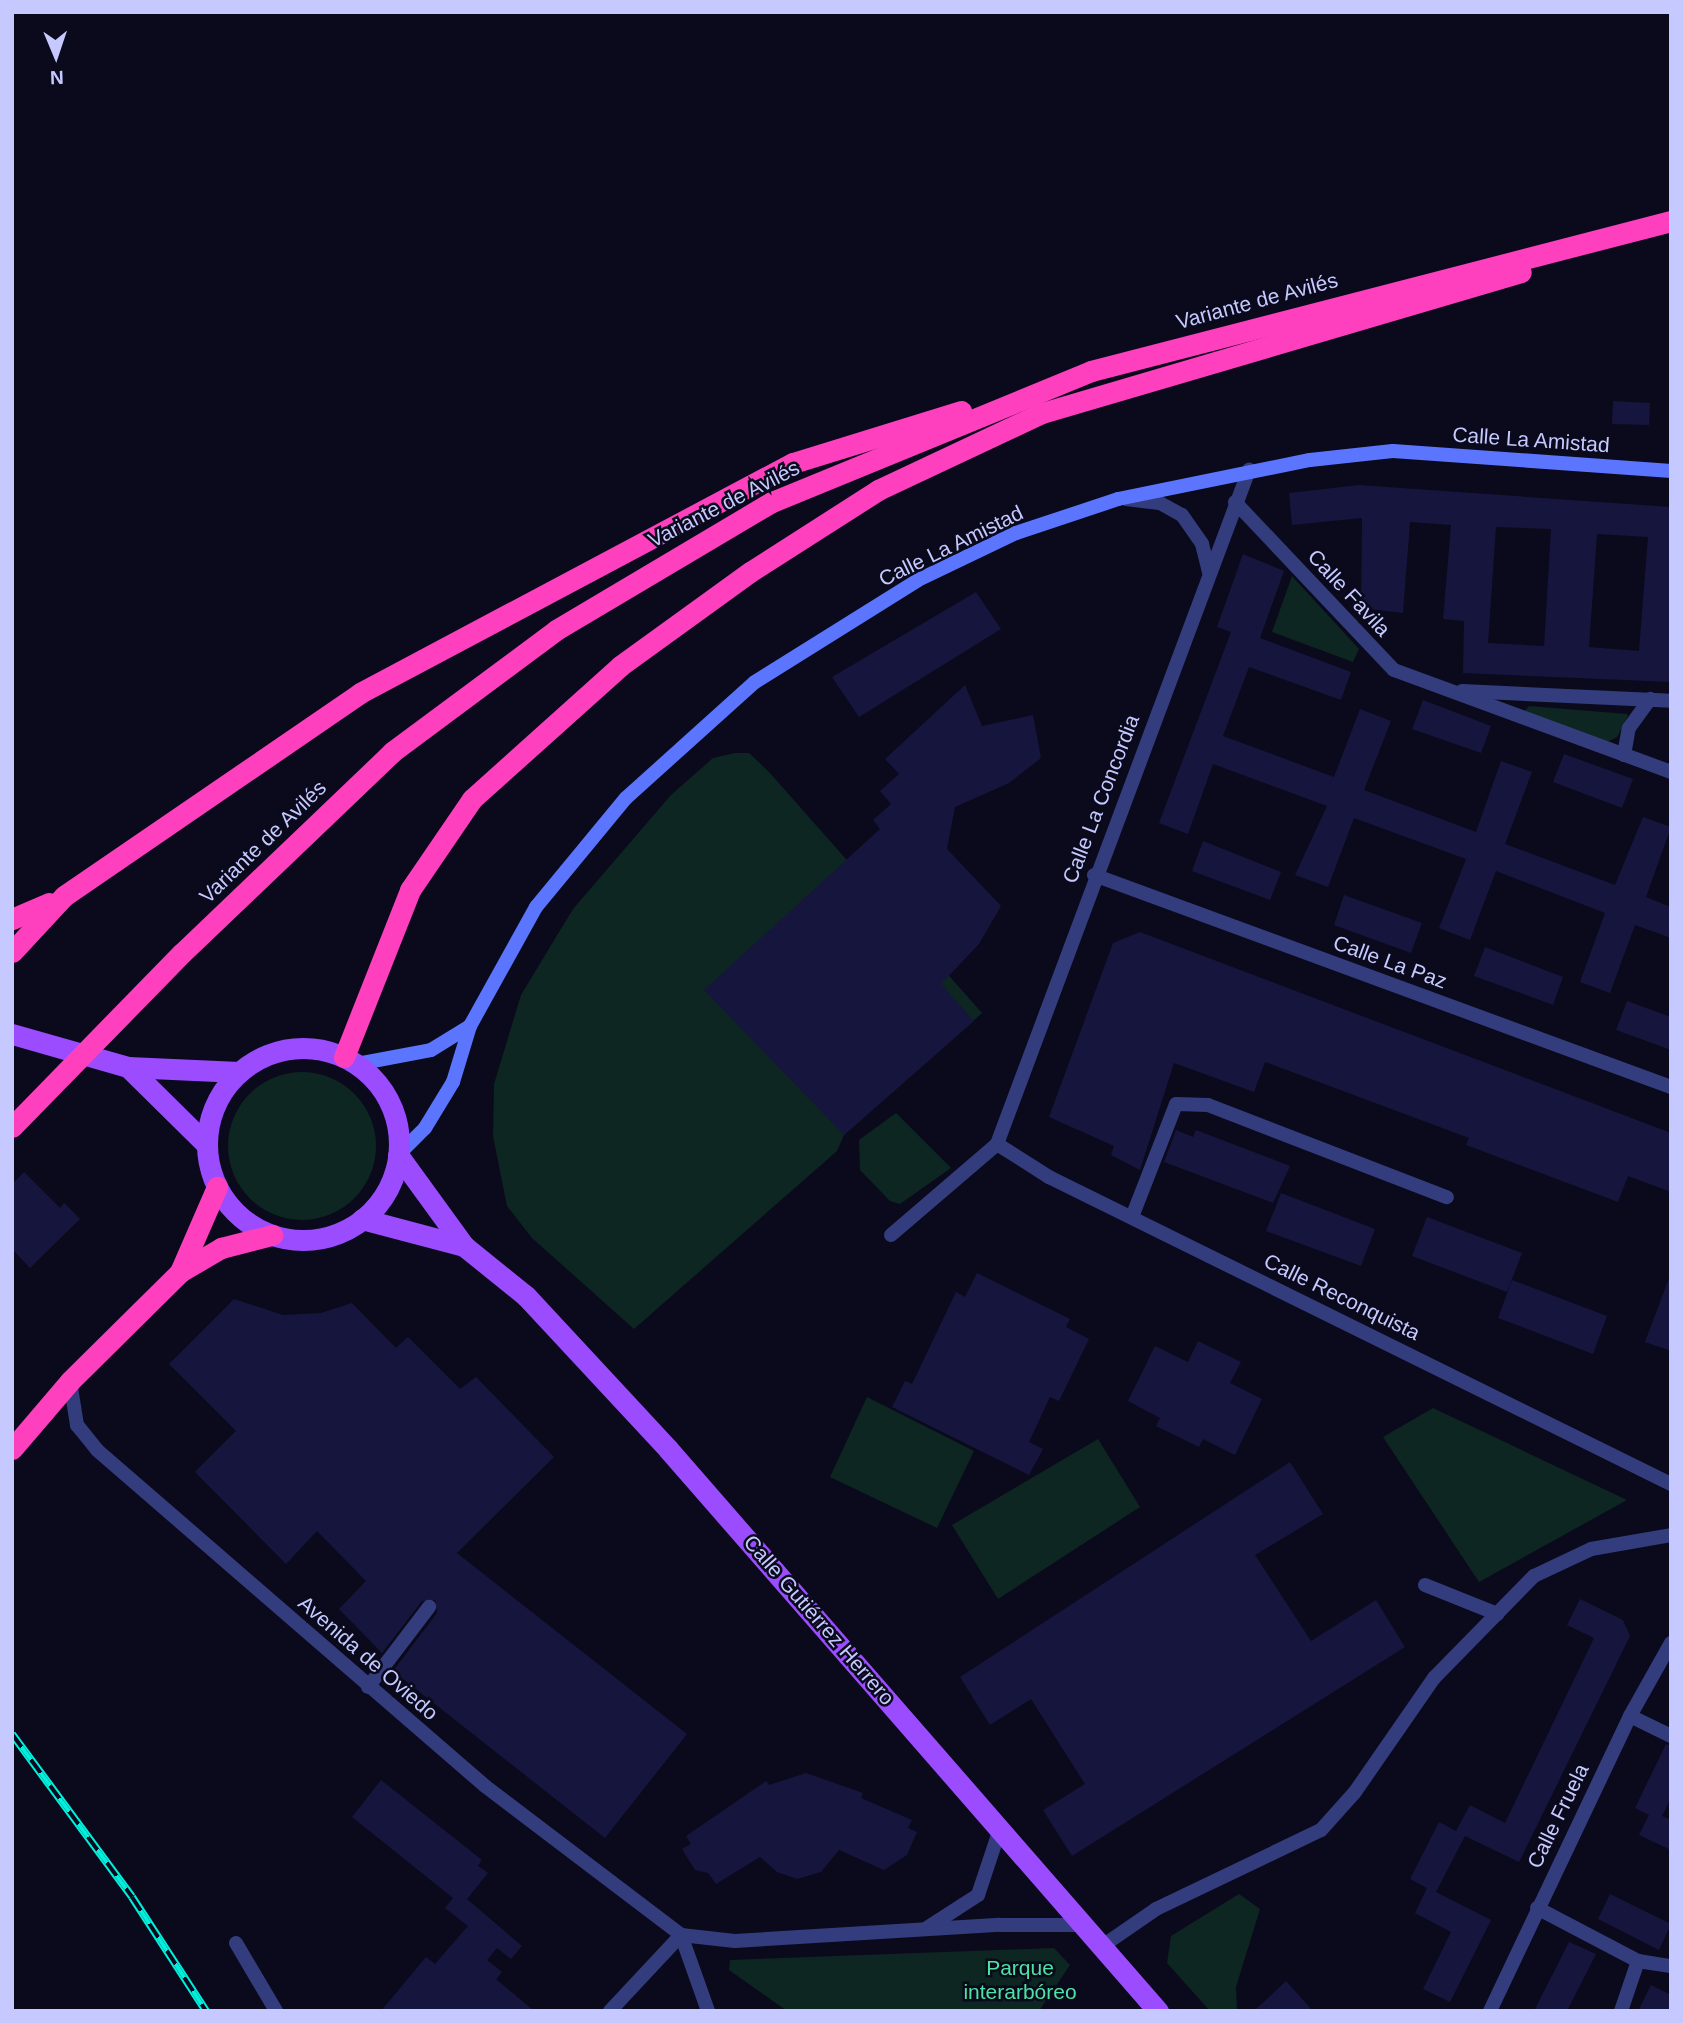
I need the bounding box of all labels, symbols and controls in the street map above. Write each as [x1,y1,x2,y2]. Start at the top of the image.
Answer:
north arrow [21,21,91,91]
text: N [50,67,64,88]
street label: Variante de Avilés [1173,267,1341,335]
street label: Calle La Amistad [1451,422,1611,458]
street label: Variante de Avilés [644,455,804,553]
street label: Calle La Amistad [874,500,1028,592]
street label: Calle Favila [1302,544,1396,642]
street label: Calle La Concordia [1057,711,1145,887]
street label: Variante de Avilés [194,775,332,909]
street label: Calle La Paz [1330,930,1450,994]
street label: Calle Reconquista [1260,1248,1424,1346]
street label: Calle Gutiérrez Herrero [738,1530,900,1710]
street label: Avenida de Oviedo [293,1590,443,1726]
street label: Calle Fruela [1522,1760,1594,1872]
park label: Parque interarbóreo [963,1955,1077,2005]

